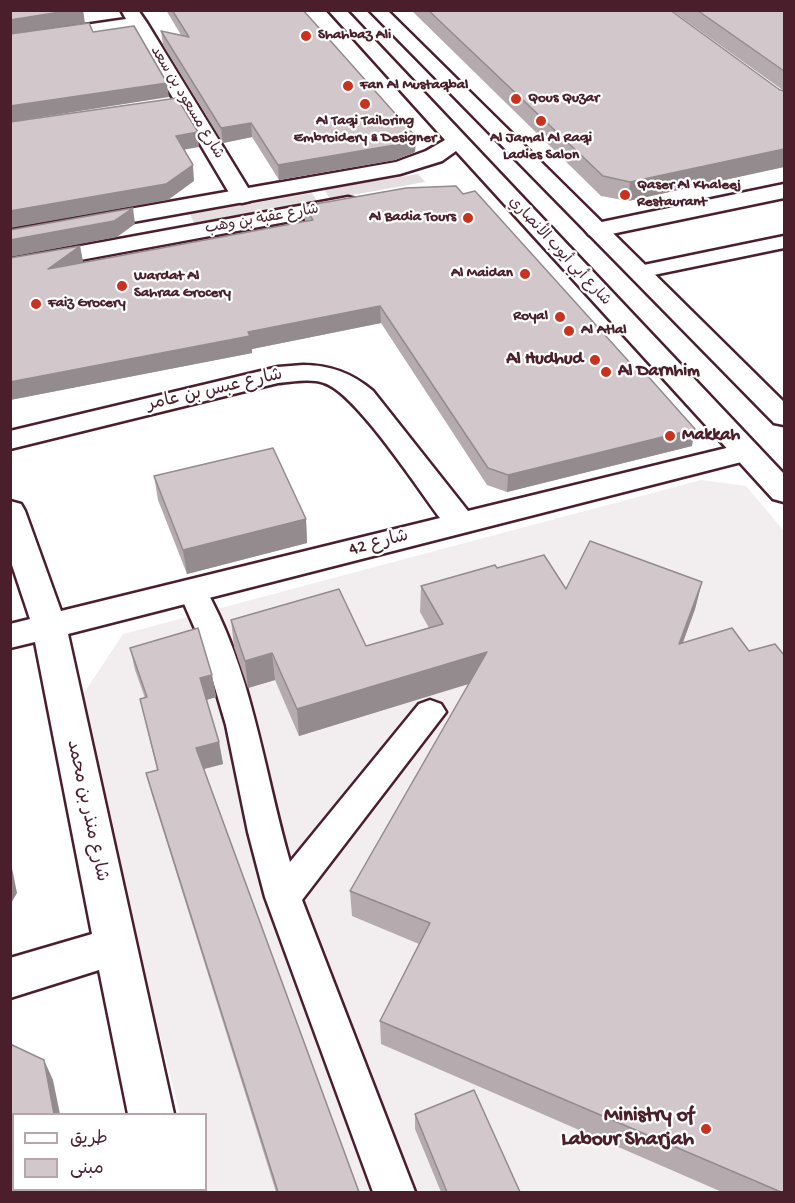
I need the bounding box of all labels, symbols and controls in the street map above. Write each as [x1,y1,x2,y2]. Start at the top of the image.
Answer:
place label: Shahbaz Ali [318,27,391,45]
marker: Shahbaz Ali [299,29,313,43]
street label: شارع مسعود بن سعد [145,43,227,163]
place label: Fan Al Mustaqbal [360,77,468,95]
marker: Fan Al Mustaqbal [341,79,355,93]
place label: Qous Quzar [528,90,599,108]
marker: Qous Quzar [509,92,523,106]
marker: Al Taqi Tailoring Embroidery & Designer [358,97,372,111]
place label: Al Taqi Tailoring Embroidery & Designer [294,113,436,148]
marker: Al Jamal Al Raqi Ladies Salon [534,114,548,128]
place label: Al Jamal Al Raqi Ladies Salon [490,130,592,165]
place label: Qaser Al Khaleej Restaurant [637,177,741,212]
marker: Qaser Al Khaleej Restaurant [618,188,632,202]
street label: شارع أبي أيوب الأنصاري [504,194,614,310]
street label: شارع عقبة بن وهب [204,201,320,239]
place label: Al Badia Tours [369,209,456,227]
marker: Al Badia Tours [461,211,475,225]
place label: Al Maidan [451,265,513,283]
marker: Al Maidan [518,267,532,281]
place label: Wardat Al Sahraa Grocery [134,268,231,303]
marker: Wardat Al Sahraa Grocery [115,279,129,293]
place label: Faiz Grocery [48,295,126,313]
marker: Faiz Grocery [29,297,43,311]
place label: Royal [513,308,548,326]
marker: Royal [553,310,567,324]
place label: Al Atlal [581,322,627,340]
marker: Al Atlal [562,324,576,338]
place label: Al Hudhud [506,349,583,371]
marker: Al Hudhud [588,353,602,367]
place label: Al Darnhim [618,361,700,383]
street label: شارع عبس بن عامر [145,365,285,417]
marker: Al Darnhim [599,365,613,379]
place label: Makkah [682,425,740,447]
marker: Makkah [663,429,677,443]
street label: شارع 42 [347,526,411,562]
street label: شارع منذر بن محمد [60,738,112,884]
place label: Ministry of Labour Sharjah [561,1104,694,1154]
legend [12,1113,207,1191]
marker: Ministry of Labour Sharjah [699,1122,713,1136]
text: طريق [70,1129,108,1150]
text: مبنى [70,1159,104,1180]

